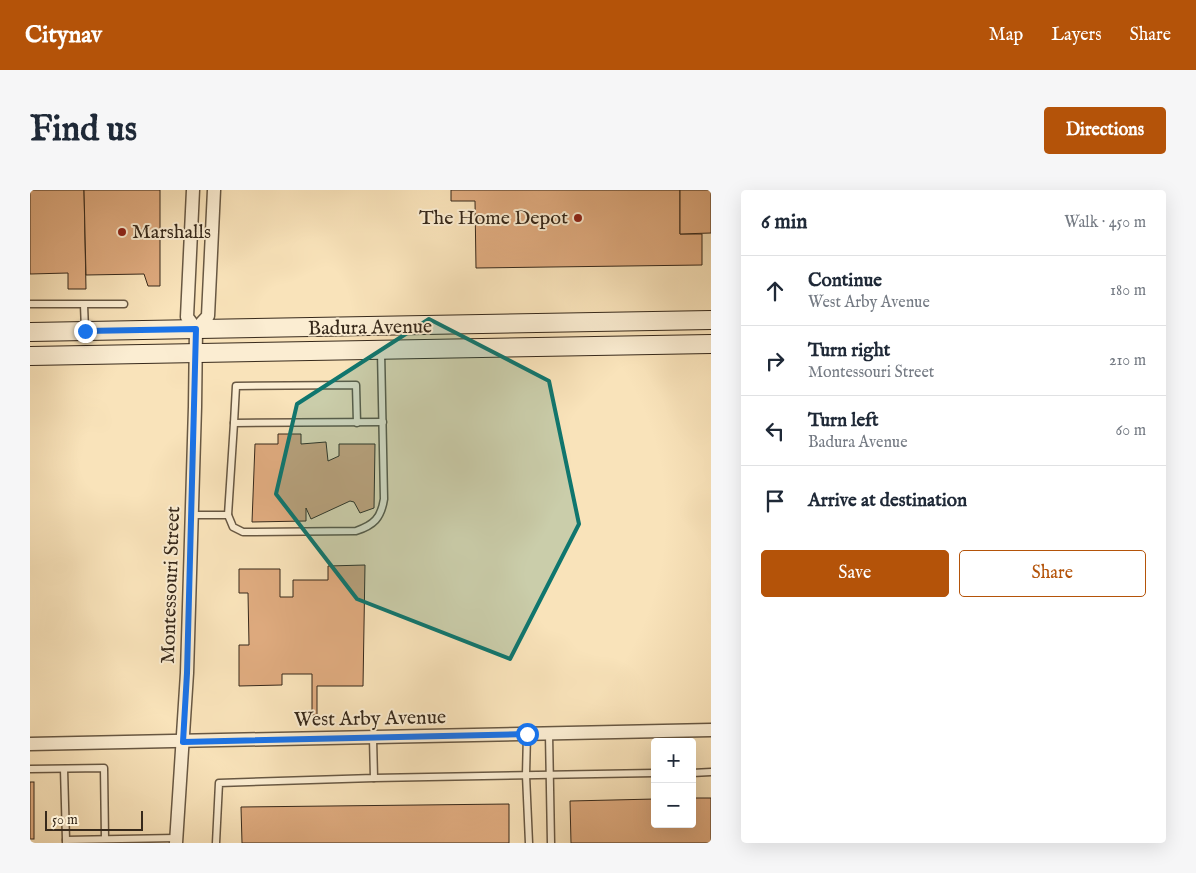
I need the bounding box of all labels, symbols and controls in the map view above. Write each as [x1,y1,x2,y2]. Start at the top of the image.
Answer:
text: Citynav [25,20,102,51]
text: Map [989,24,1023,47]
text: Layers [1051,24,1102,47]
text: Share [1130,24,1171,47]
button: Directions [1044,107,1166,154]
text: Find us [30,108,137,153]
place label: The Home Depot [419,206,568,231]
text: 6 min [761,209,807,236]
marker: The Home Depot [572,212,584,224]
text: Walk · 450 m [1064,213,1146,233]
place label: Marshalls [132,220,211,245]
marker: Marshalls [116,226,128,238]
text: Continue [808,269,882,293]
icon: ahead [761,277,789,305]
text: 180 m [1110,281,1146,301]
text: West Arby Avenue [808,293,930,313]
street label: Badura Avenue [308,314,432,342]
route end [74,320,97,343]
text: Turn right [808,339,890,363]
icon: right [761,347,789,375]
text: 210 m [1109,351,1146,371]
text: Montessouri Street [808,363,934,383]
text: Turn left [808,409,879,433]
icon: left [761,417,789,445]
text: 60 m [1116,421,1146,441]
text: Badura Avenue [808,433,908,453]
icon: arrive [761,487,789,515]
text: Arrive at destination [808,489,967,513]
street label: Montessouri Street [156,506,186,664]
button: Save [761,550,949,597]
button: Share [959,550,1146,597]
street label: West Arby Avenue [294,705,446,733]
route start [516,723,539,746]
map controls [651,738,696,828]
button: + [651,738,696,783]
button: − [651,783,696,828]
scale bar [45,808,142,831]
text: 50 m [52,811,78,829]

